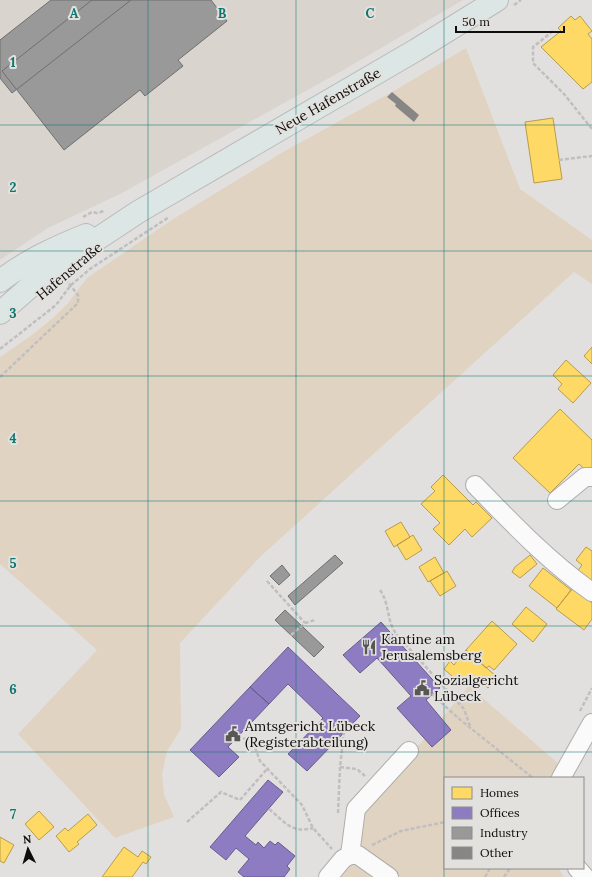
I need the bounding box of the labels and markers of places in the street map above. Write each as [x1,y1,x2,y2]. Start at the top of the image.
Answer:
place label: Kantine am Jerusalemsberg [380,630,482,664]
restaurant icon: Kantine am Jerusalemsberg [360,638,378,656]
place label: Sozialgericht Lübeck [434,671,519,705]
public building icon: Sozialgericht Lübeck [413,679,431,697]
place label: Amtsgericht Lübeck (Registerabteilung) [244,717,376,751]
public building icon: Amtsgericht Lübeck (Registerabteilung) [224,725,242,743]

